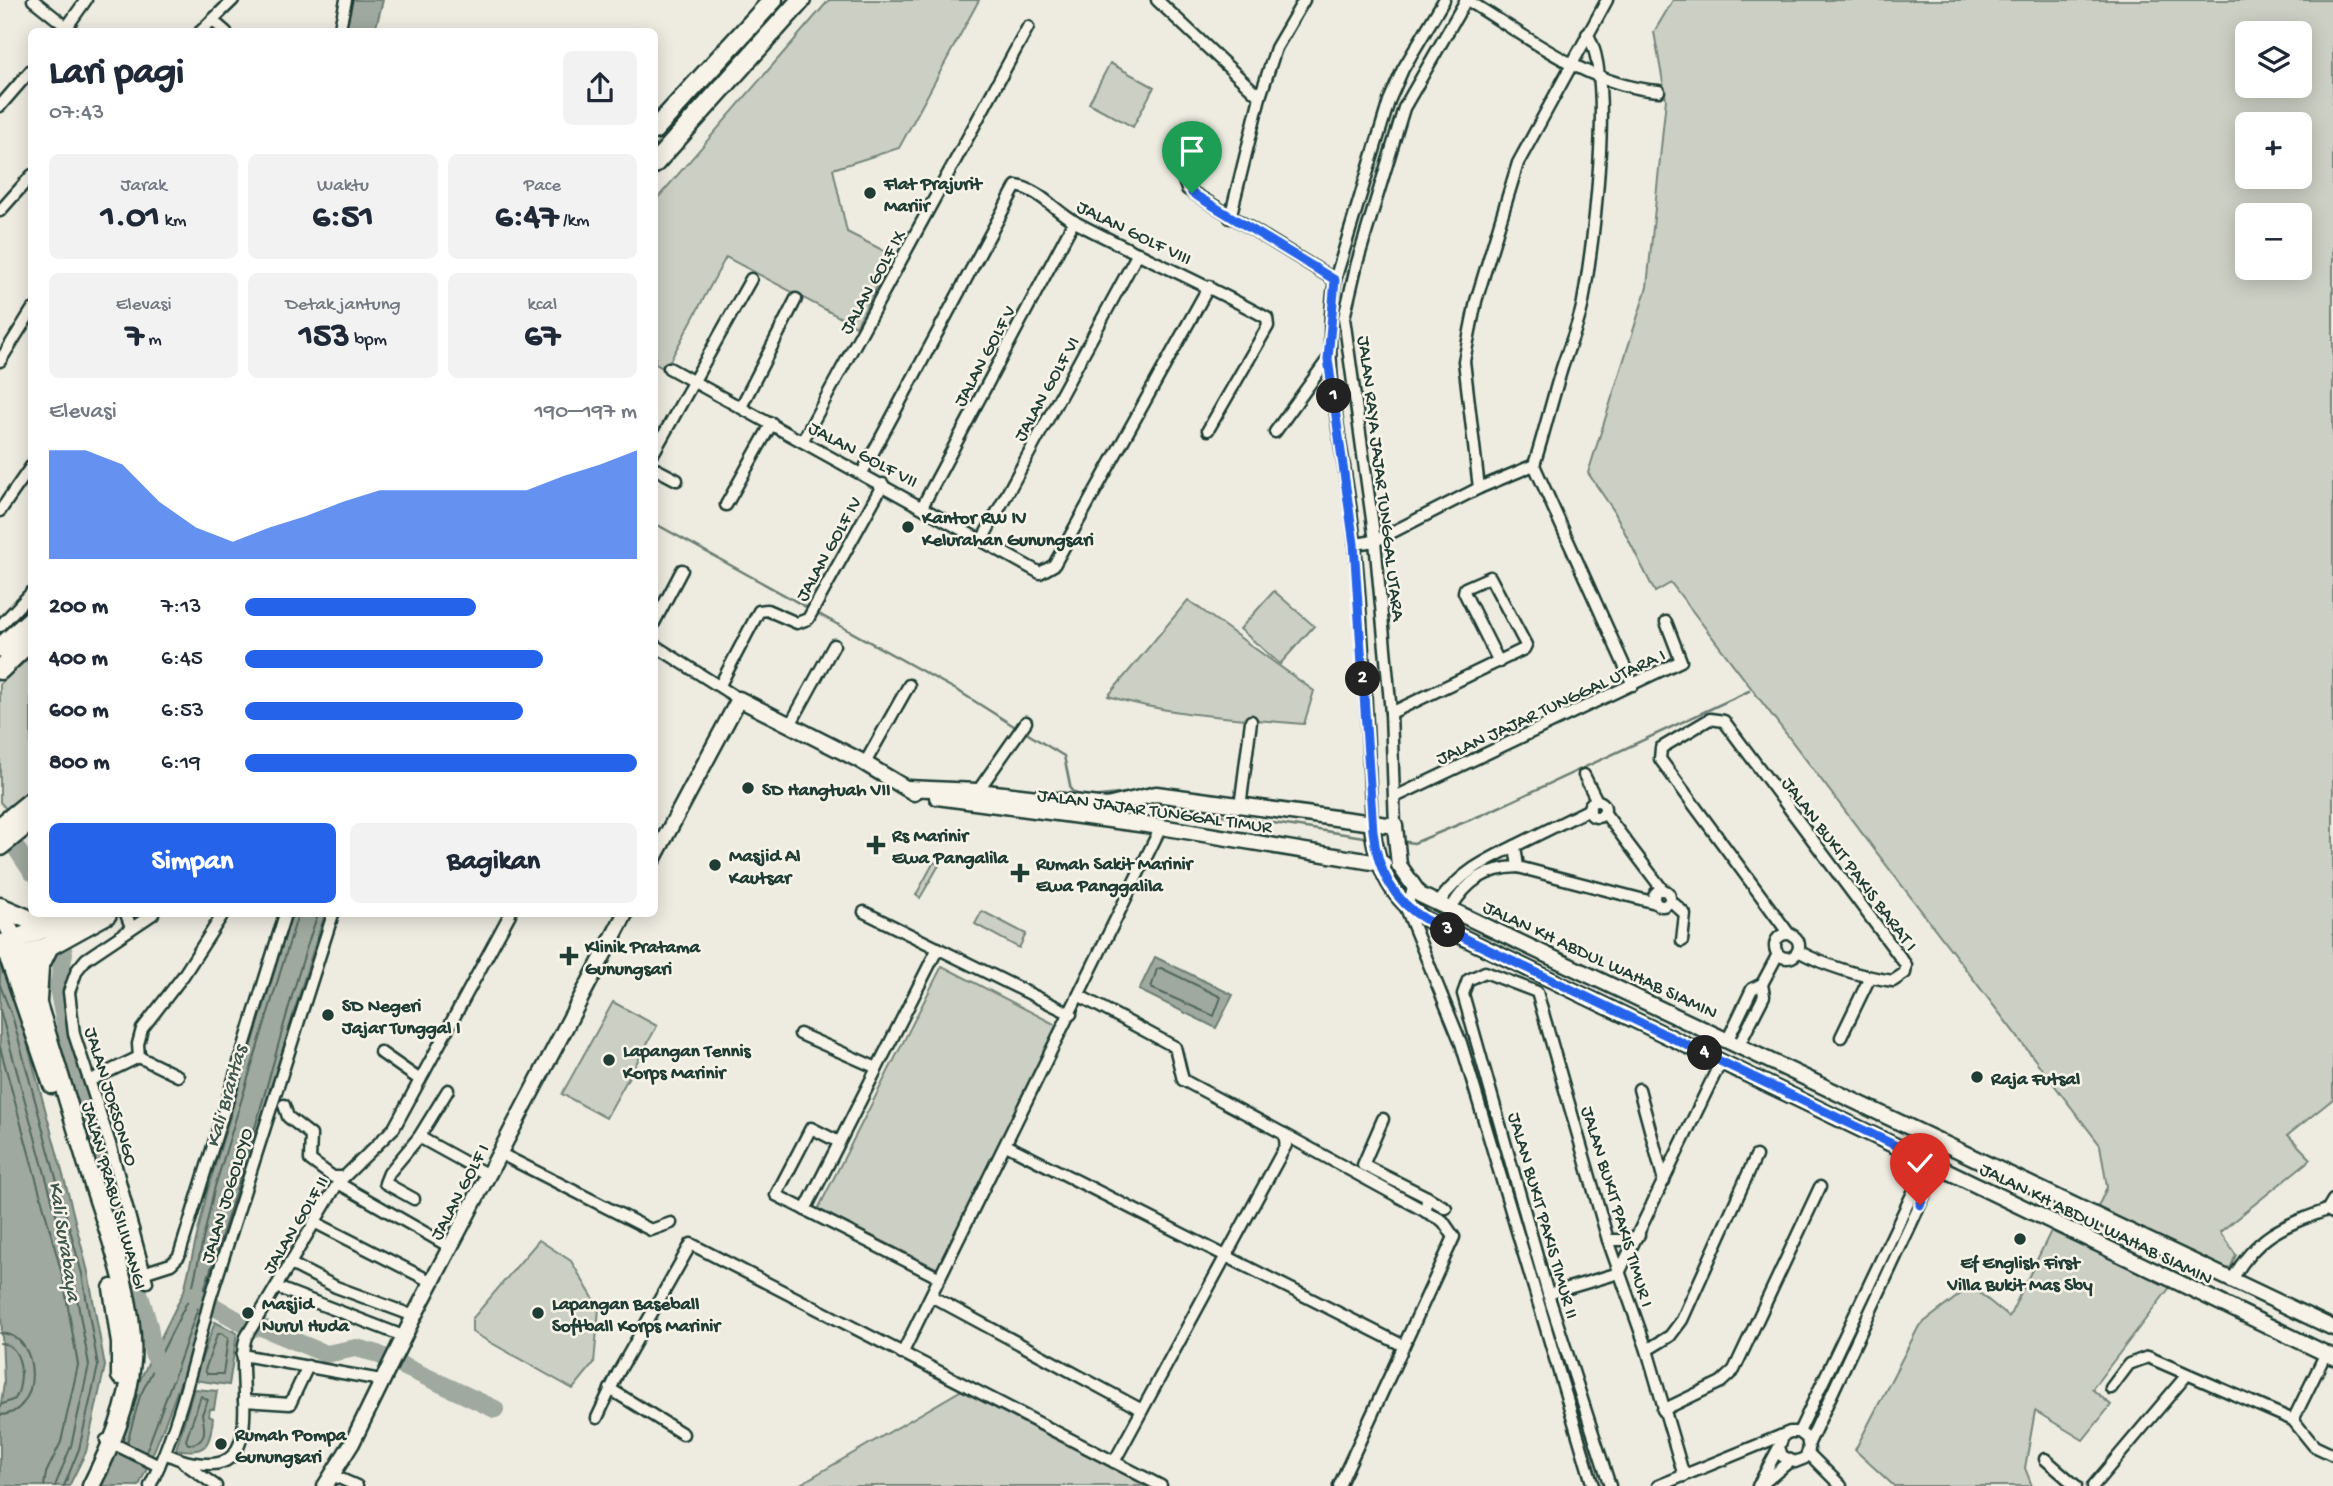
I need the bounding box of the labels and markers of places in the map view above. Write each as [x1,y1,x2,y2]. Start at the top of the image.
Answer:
pin [1162,121,1222,193]
place label: Flat Prajurit Mariir [883,174,984,219]
marker: Flat Prajurit Mariir [862,185,878,201]
pin: 1 [1316,378,1352,414]
place label: Kantor RW IV Kelurahan Gunungsari [921,508,1094,553]
marker: Kantor RW IV Kelurahan Gunungsari [900,519,916,535]
pin: 2 [1346,662,1380,696]
marker: SD Hangtuah VII [740,780,756,796]
place label: SD Hangtuah VII [762,780,891,803]
place label: Rs Marinir Ewa Pangalila [891,826,1010,871]
marker: Rs Marinir Ewa Pangalila [866,835,886,855]
place label: Masjid Al Kautsar [728,846,800,891]
place label: Rumah Sakit Marinir Ewa Panggalila [1035,854,1195,899]
marker: Masjid Al Kautsar [707,857,723,873]
marker: Rumah Sakit Marinir Ewa Panggalila [1010,863,1030,883]
pin: 3 [1430,912,1466,948]
place label: Klinik Pratama Gunungsari [584,937,701,982]
marker: Klinik Pratama Gunungsari [559,946,579,966]
place label: SD Negeri Jajar Tunggal I [341,996,461,1041]
marker: SD Negeri Jajar Tunggal I [320,1007,336,1023]
pin: 4 [1688,1036,1722,1070]
place label: Lapangan Tennis Korps Marinir [622,1041,752,1086]
marker: Lapangan Tennis Korps Marinir [601,1052,617,1068]
marker: Raja Futsal [1969,1069,1985,1085]
place label: Raja Futsal [1990,1069,2080,1092]
pin [1890,1133,1950,1205]
marker: Ef English First Villa Bukit Mas Sby [2012,1231,2028,1247]
place label: Ef English First Villa Bukit Mas Sby [1947,1253,2093,1298]
place label: Masjid Nurul Huda [262,1294,351,1339]
place label: Lapangan Baseball Softball Korps Marinir [552,1294,722,1339]
marker: Masjid Nurul Huda [240,1305,256,1321]
marker: Lapangan Baseball Softball Korps Marinir [530,1305,546,1321]
place label: Rumah Pompa Gunungsari [234,1425,348,1470]
marker: Rumah Pompa Gunungsari [213,1436,229,1452]

